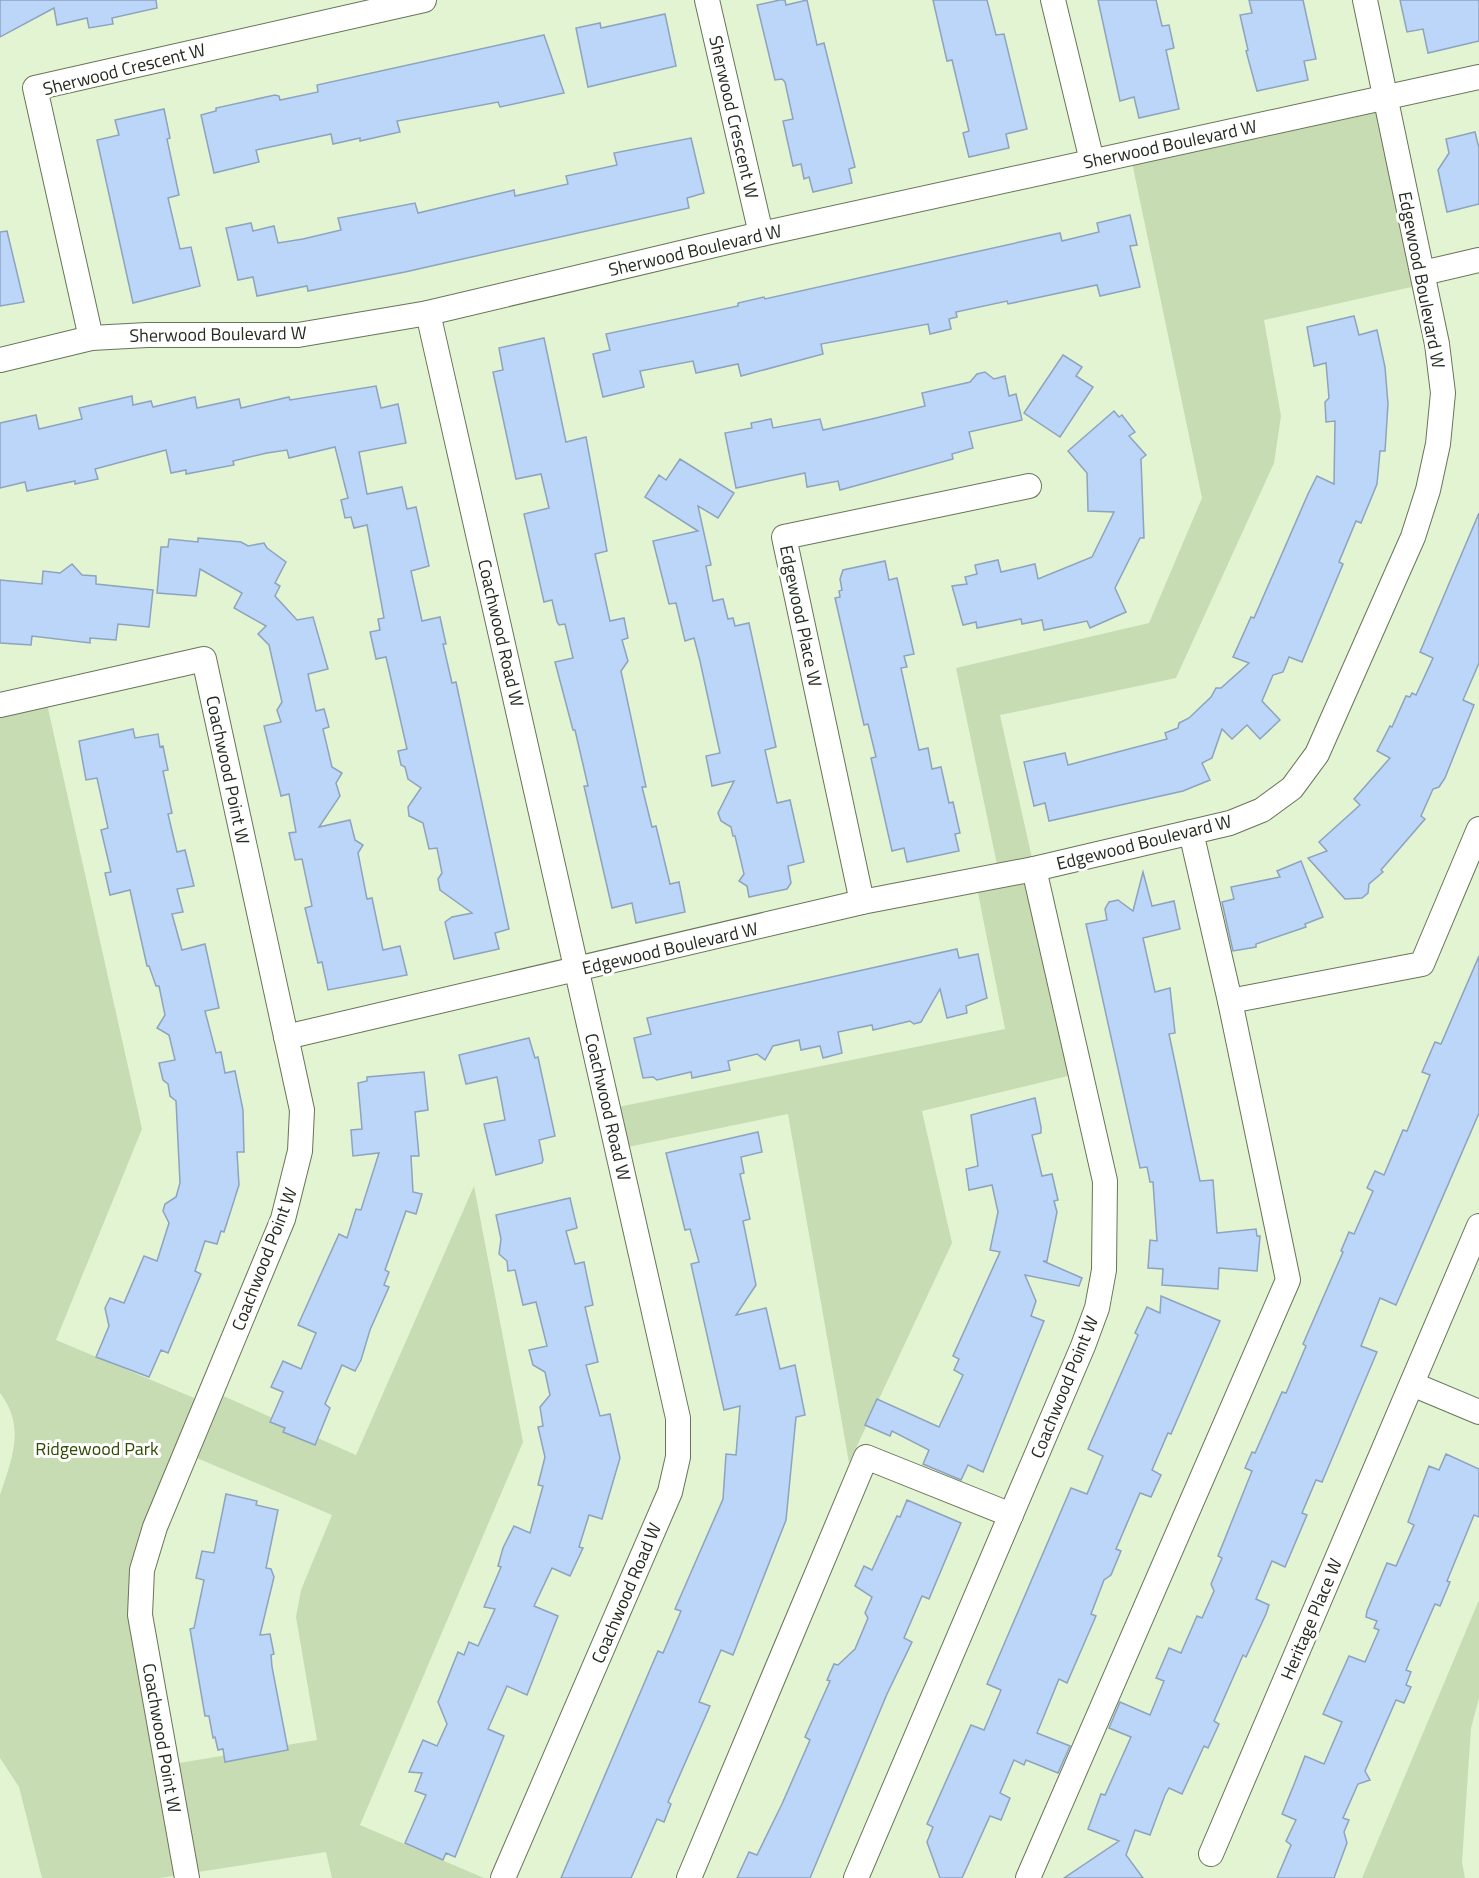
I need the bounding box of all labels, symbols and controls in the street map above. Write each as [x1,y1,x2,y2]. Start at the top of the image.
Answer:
street label: Sherwood Crescent W [702,33,766,201]
street label: Sherwood Crescent W [40,36,208,102]
street label: Sherwood Boulevard W [1081,112,1259,176]
street label: Edgewood Boulevard W [1392,189,1452,371]
street label: Sherwood Boulevard W [606,217,784,283]
street label: Sherwood Boulevard W [129,319,307,349]
street label: Edgewood Place W [773,543,829,689]
street label: Coachwood Road W [471,557,531,709]
street label: Coachwood Point W [199,693,257,847]
street label: Edgewood Boulevard W [1053,807,1235,877]
street label: Edgewood Boulevard W [579,915,761,981]
street label: Coachwood Road W [578,1031,638,1183]
street label: Coachwood Point W [224,1183,304,1335]
street label: Coachwood Point W [1023,1312,1105,1462]
park label: Ridgewood Park [35,1435,159,1462]
street label: Coachwood Road W [584,1518,668,1668]
street label: Heritage Place W [1273,1554,1349,1684]
street label: Coachwood Point W [136,1661,188,1815]

